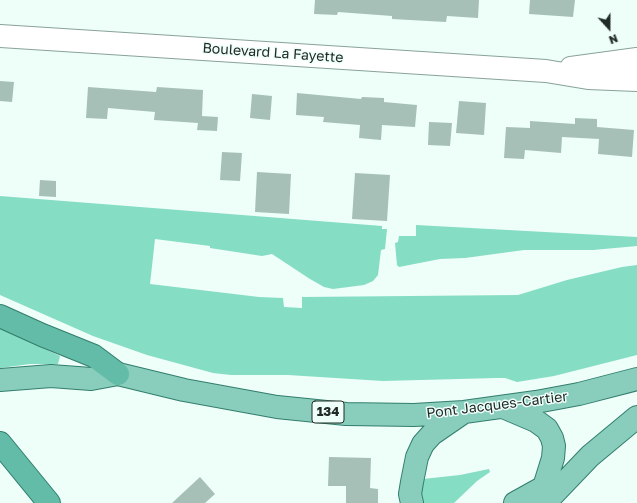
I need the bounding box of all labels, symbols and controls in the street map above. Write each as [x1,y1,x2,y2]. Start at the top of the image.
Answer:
north arrow [589,8,629,48]
text: N [607,32,620,47]
street label: Boulevard La Fayette [202,40,344,66]
street label: Pont Jacques-Cartier [425,388,569,422]
road number: 134 [312,401,344,423]

